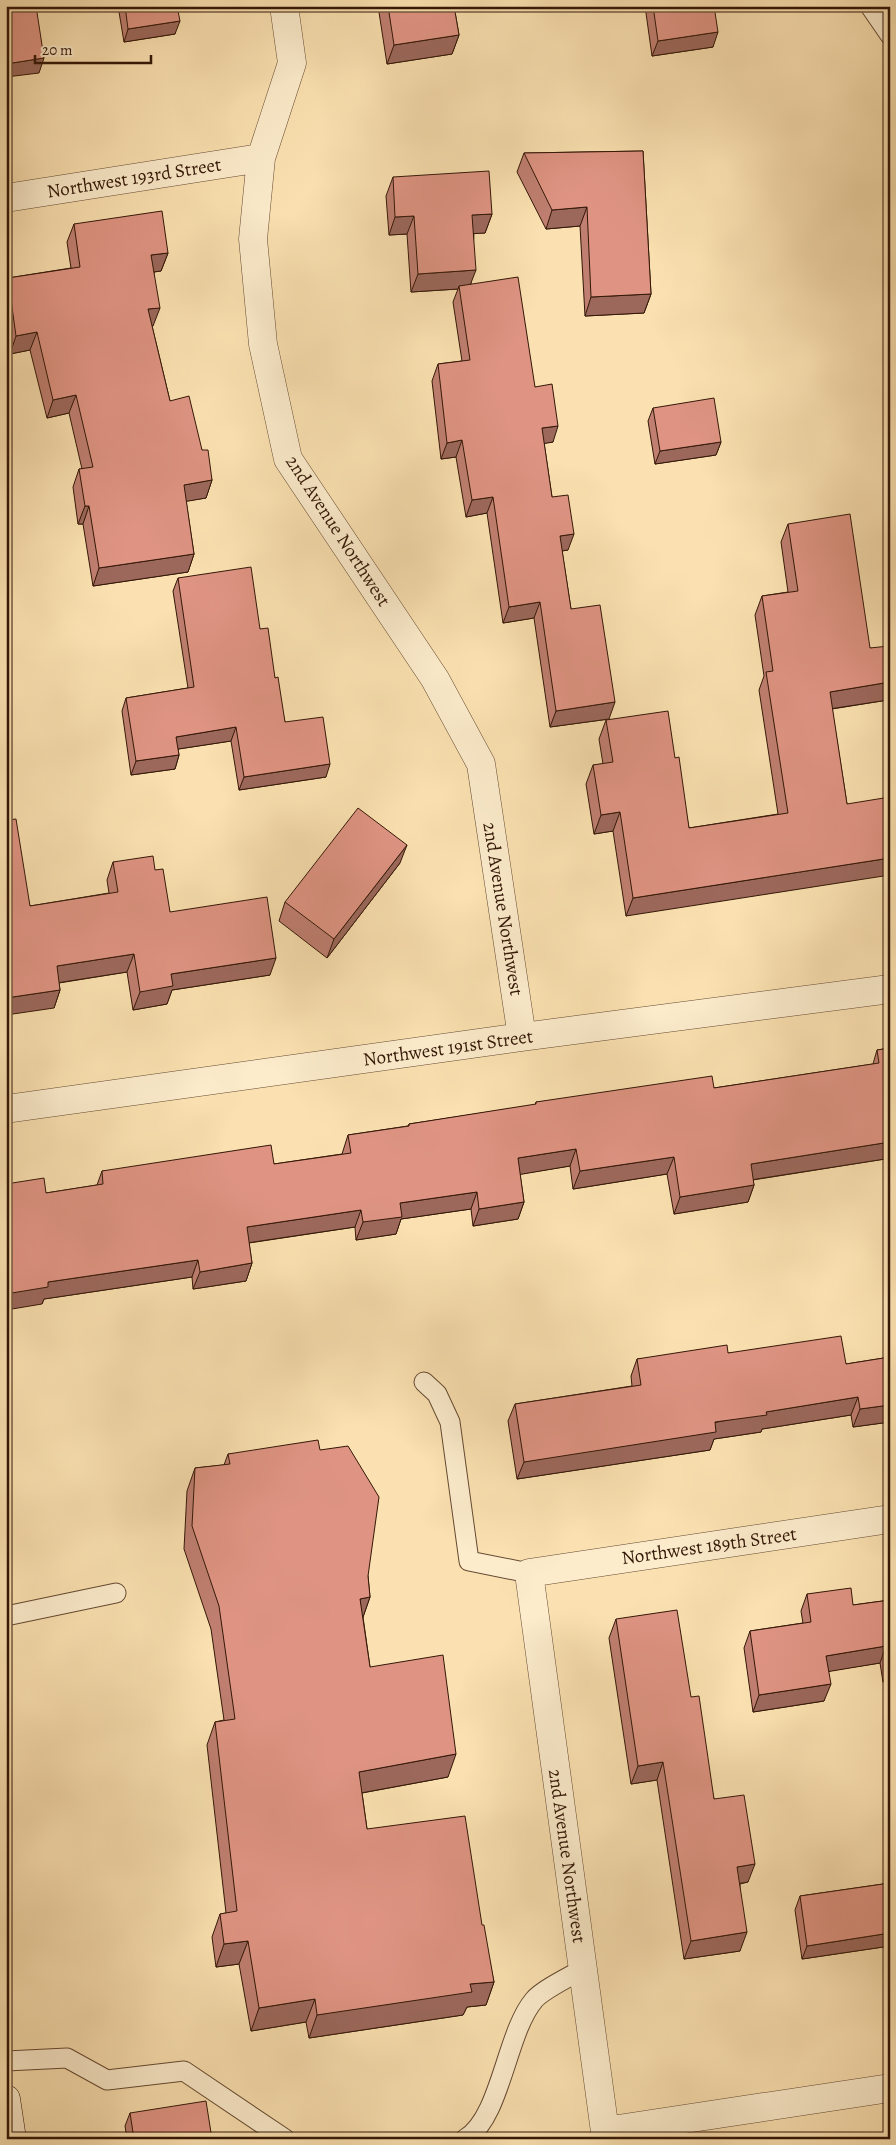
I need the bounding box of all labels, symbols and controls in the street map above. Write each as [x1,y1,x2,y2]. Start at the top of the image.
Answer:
scale bar [35,32,151,64]
text: 20 m [42,40,73,60]
street label: Northwest 193rd Street [45,151,223,205]
street label: 2nd Avenue Northwest [279,450,397,612]
street label: 2nd Avenue Northwest [476,820,530,998]
street label: Northwest 191st Street [361,1023,535,1073]
street label: Northwest 189th Street [620,1521,798,1571]
street label: 2nd Avenue Northwest [542,1767,592,1945]

